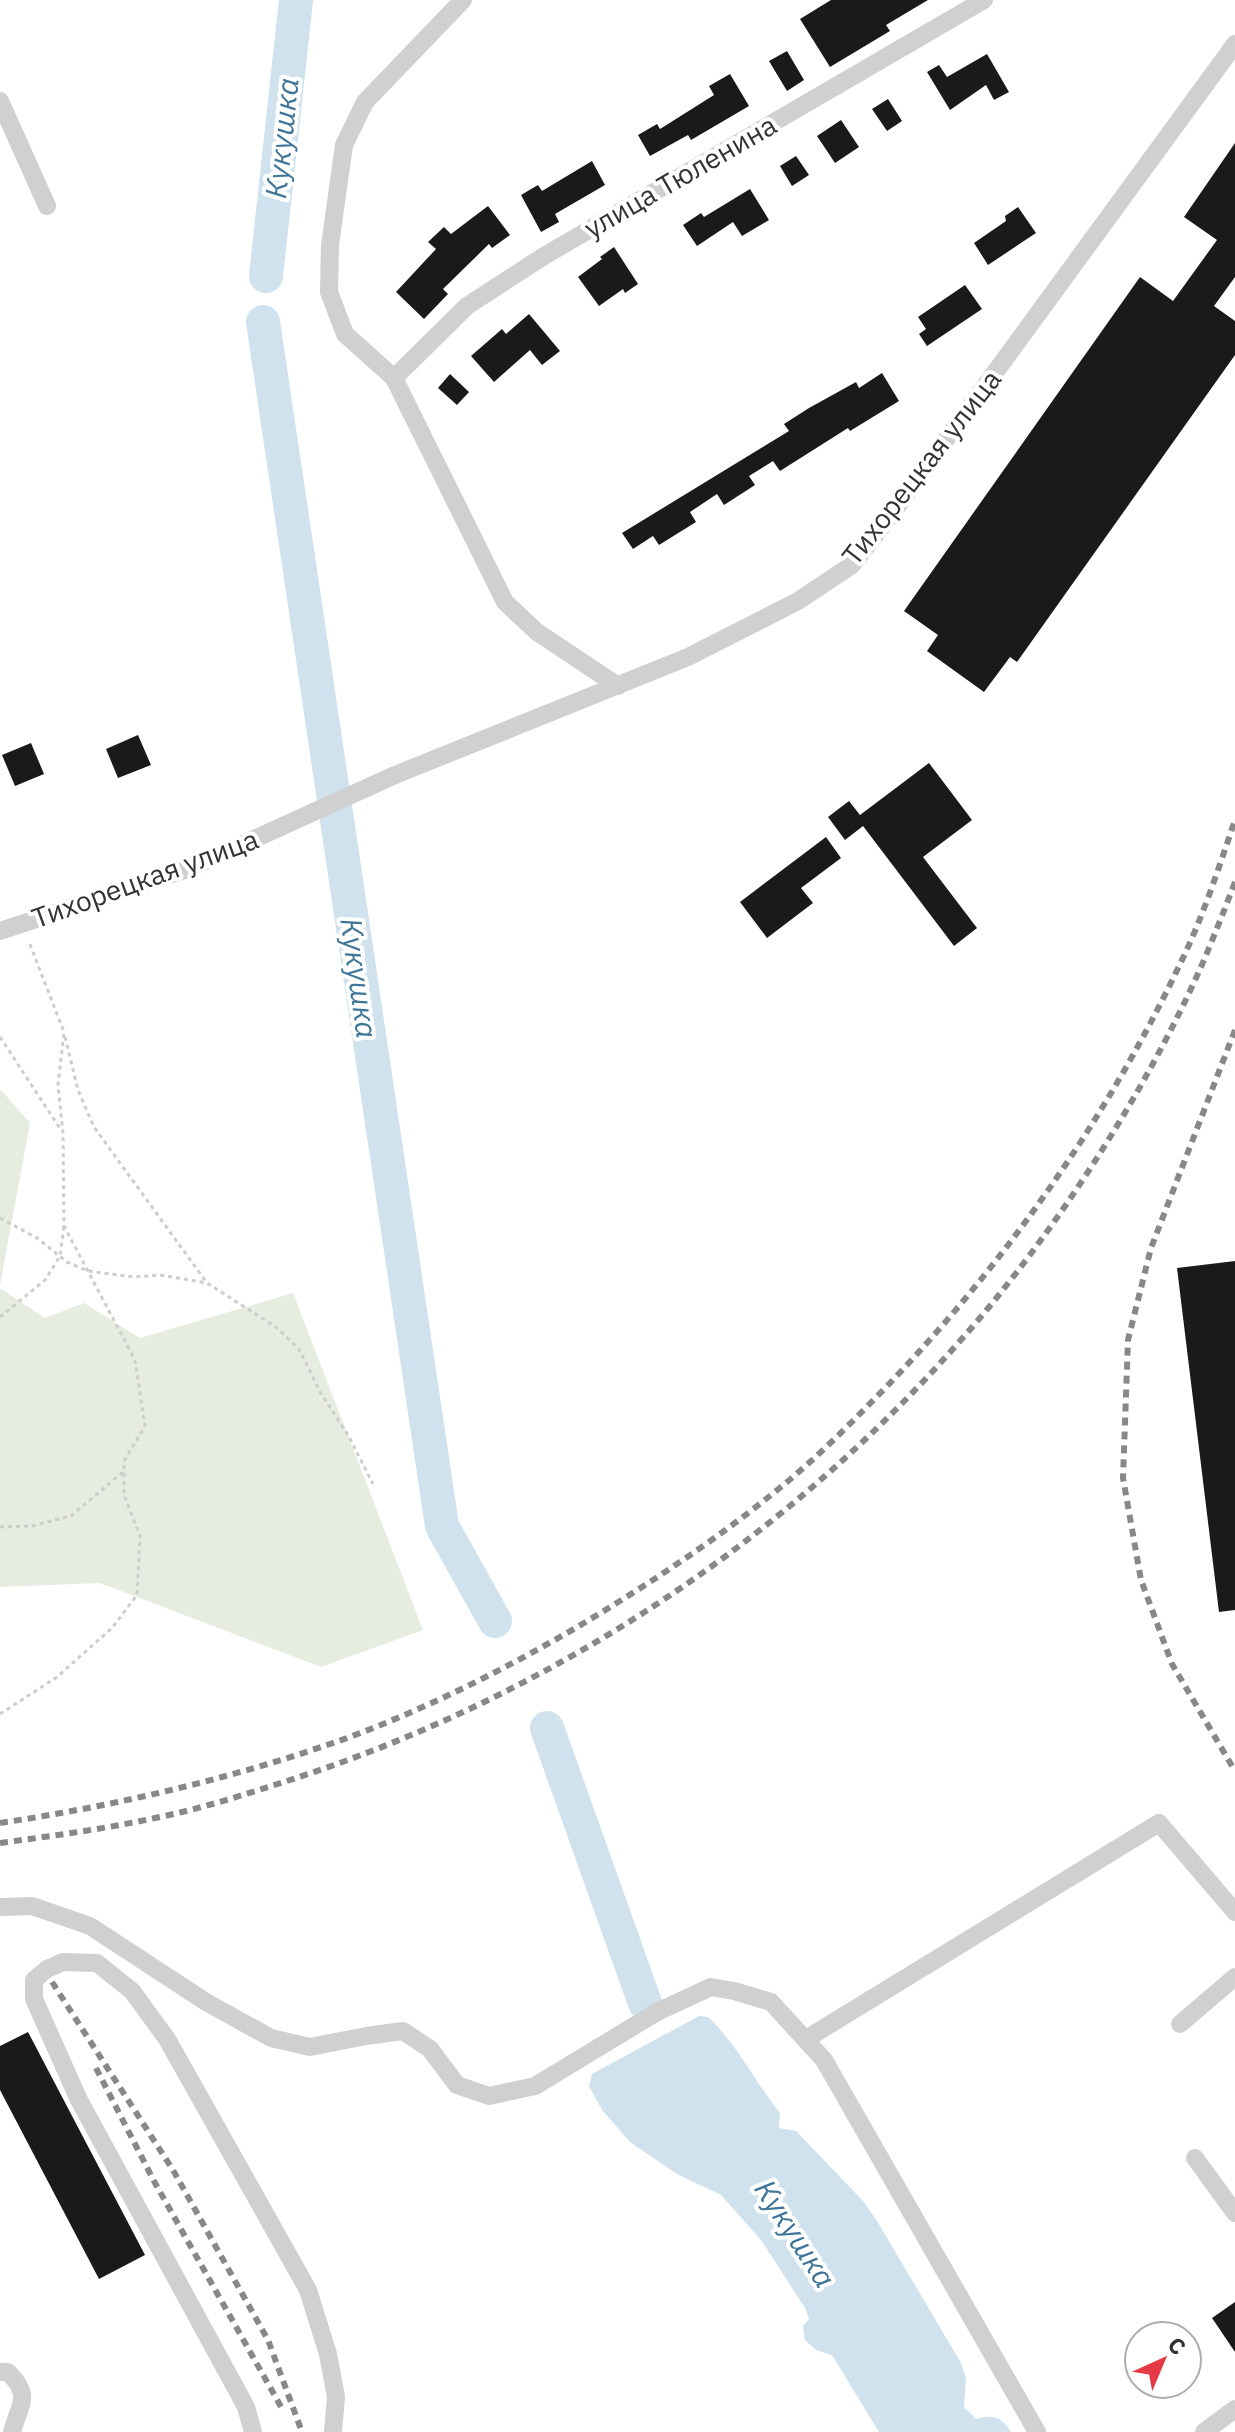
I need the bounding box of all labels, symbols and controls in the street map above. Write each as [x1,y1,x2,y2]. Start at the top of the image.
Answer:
water label: Кукушка [255,76,307,200]
street label: улица Тюленина [577,106,783,246]
street label: Тихорецкая улица [833,362,1009,572]
street label: Тихорецкая улица [27,820,263,936]
water label: Кукушка [332,915,388,1041]
water label: Кукушка [747,2172,845,2294]
north arrow [1123,2320,1203,2400]
text: С [1162,2330,1192,2361]

